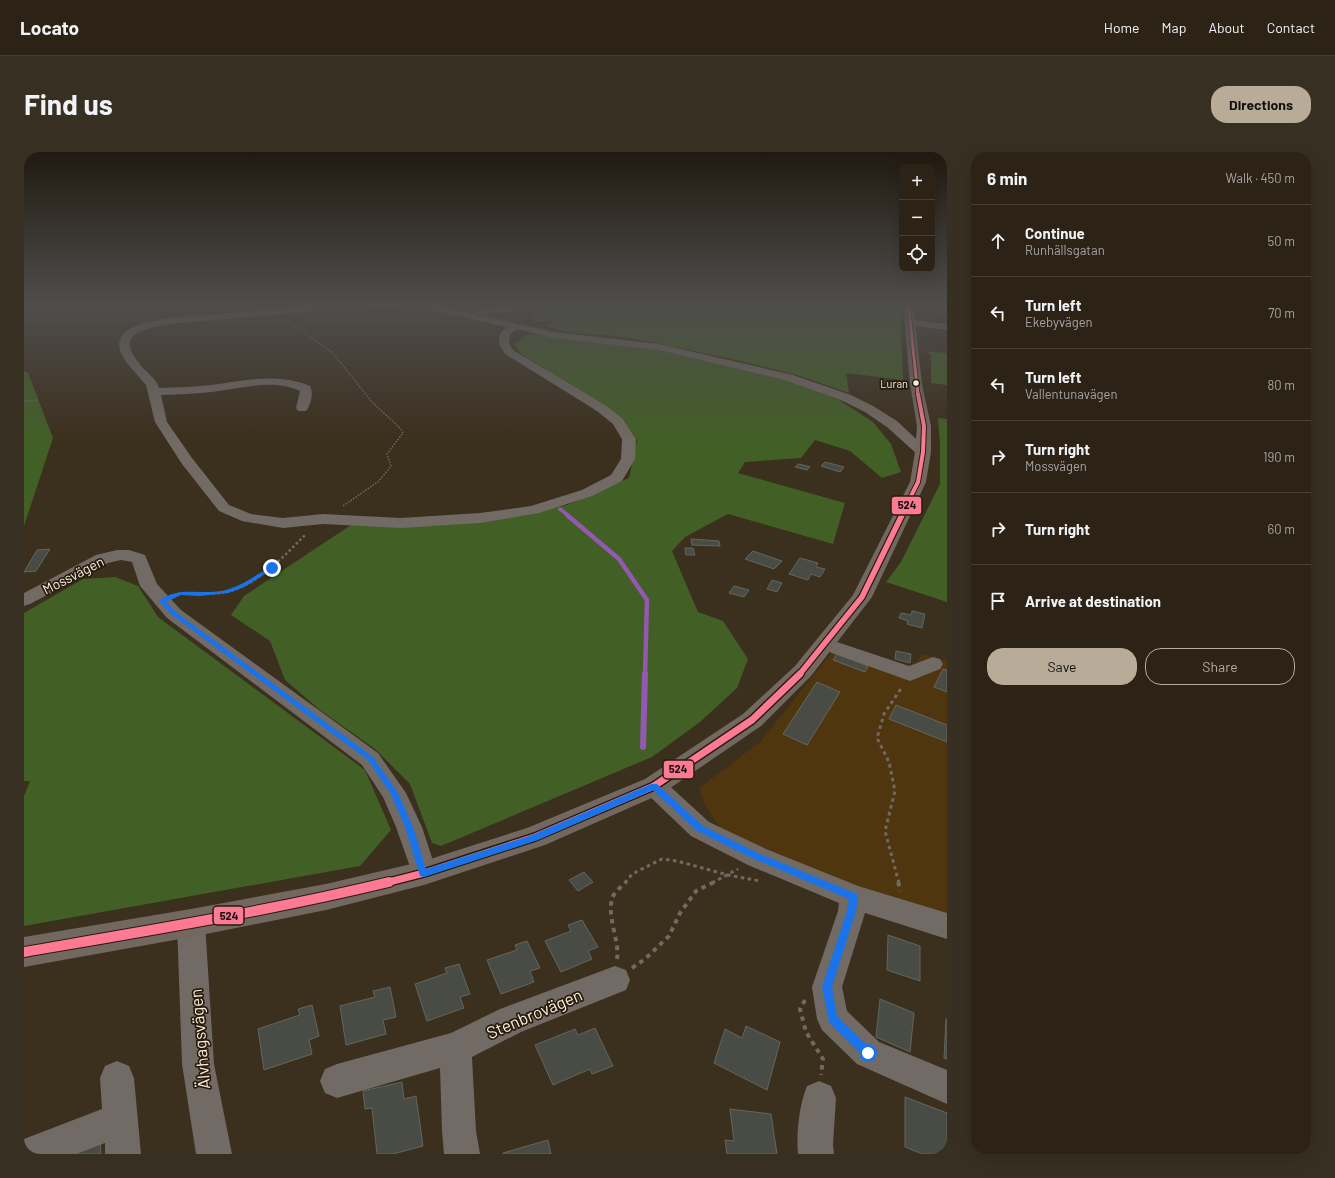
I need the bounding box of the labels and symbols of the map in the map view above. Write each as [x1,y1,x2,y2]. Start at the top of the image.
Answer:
place label: Luran [880,377,908,390]
marker: Luran [911,378,921,388]
line badge: 524 [891,496,922,515]
text: 524 [898,498,917,511]
street label: Mossvägen [39,552,107,598]
route end [263,559,281,577]
line badge: 524 [663,760,694,779]
text: 524 [669,762,688,775]
line badge: 524 [213,906,244,925]
text: 524 [220,909,239,922]
street label: Stenbrovägen [483,984,585,1042]
street label: Älvhagsvägen [185,988,213,1090]
route start [859,1044,877,1062]

